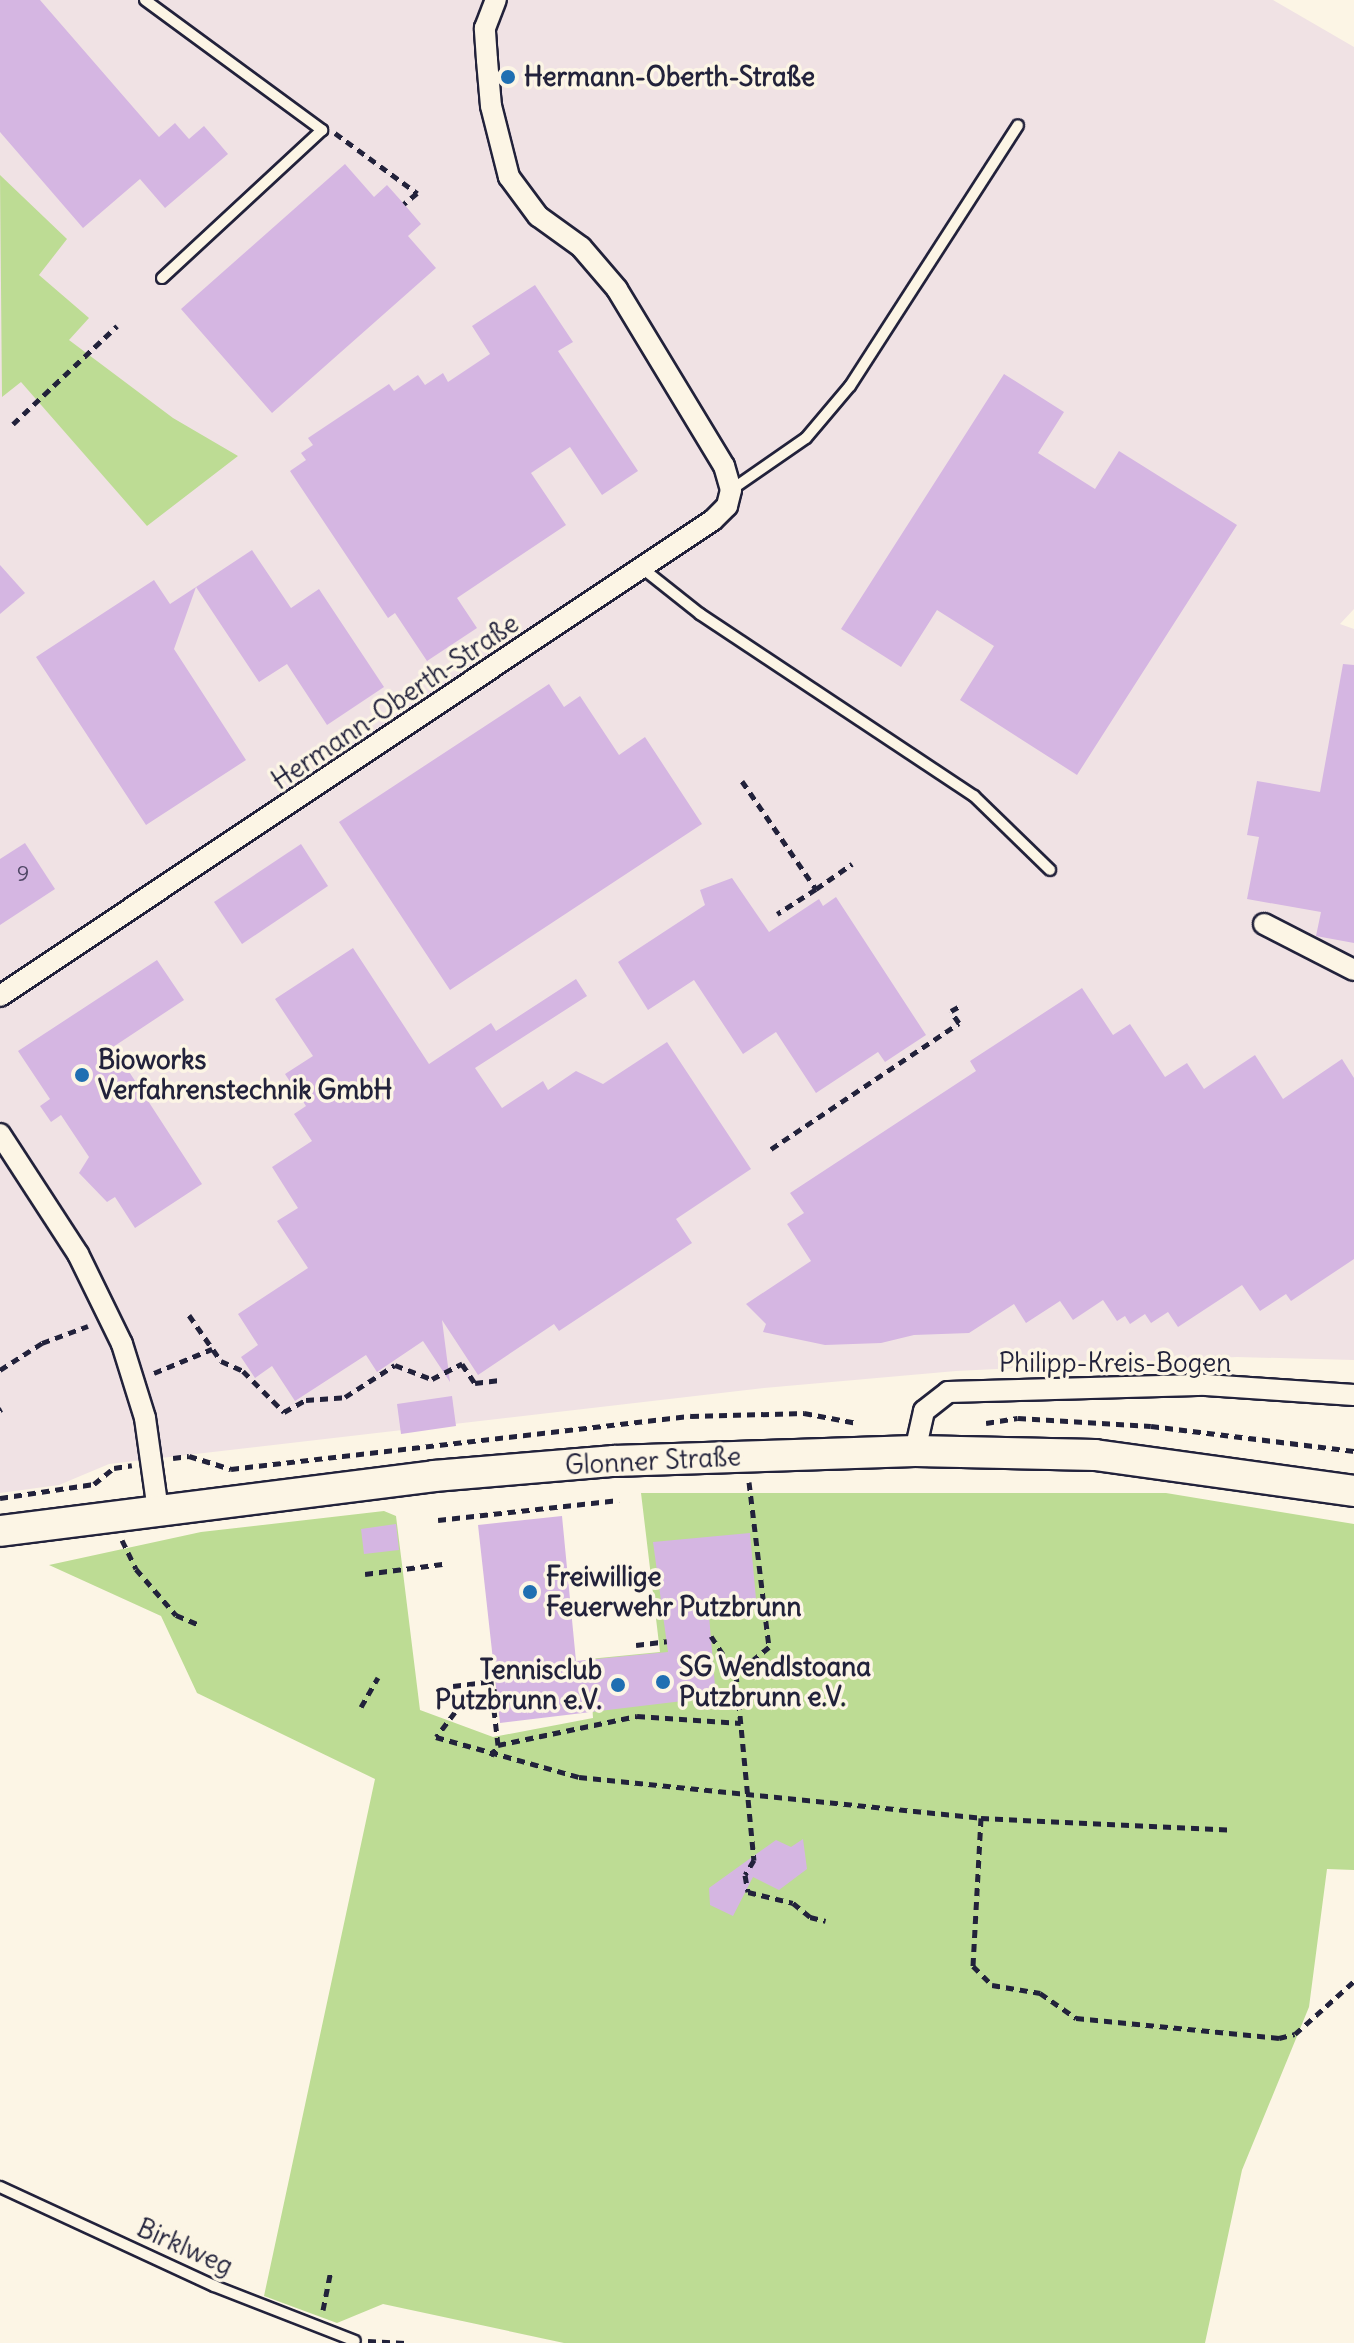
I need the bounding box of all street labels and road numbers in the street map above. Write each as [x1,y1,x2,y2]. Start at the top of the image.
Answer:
street label: Hermann-Oberth-Straße [266,608,524,796]
street label: Philipp-Kreis-Bogen [999,1347,1231,1379]
street label: Glonner Straße [564,1441,742,1481]
street label: Birklweg [132,2212,238,2282]

